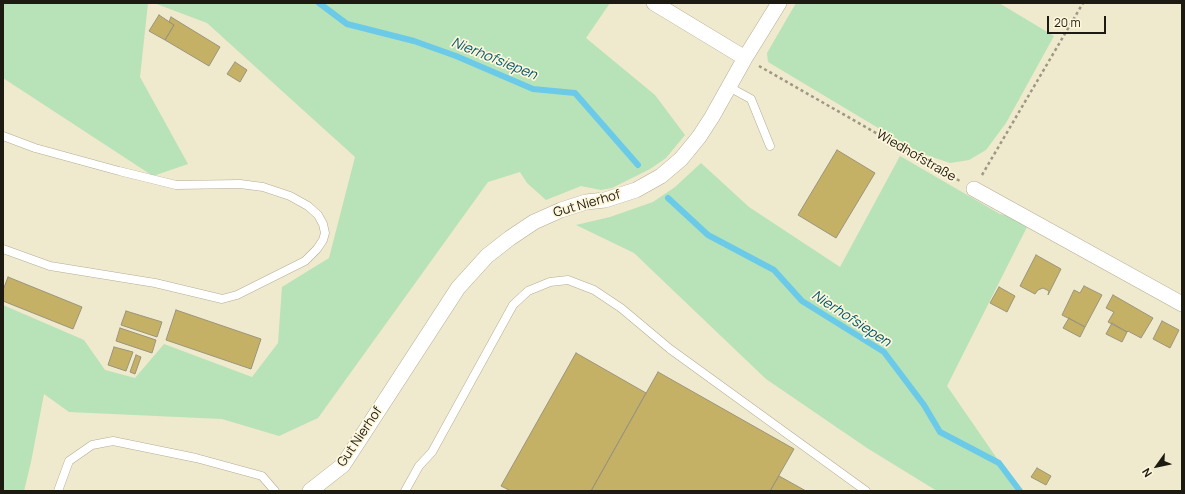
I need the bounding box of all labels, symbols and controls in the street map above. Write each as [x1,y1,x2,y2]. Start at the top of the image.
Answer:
scale bar [1049,8,1108,34]
text: 20 m [1054,14,1081,31]
water label: Nierhofsiepen [449,34,539,84]
street label: Wiedhofstraße [873,127,959,185]
street label: Gut Nierhof [552,187,622,221]
water label: Nierhofsiepen [808,287,894,351]
street label: Gut Nierhof [334,404,386,470]
north arrow [1137,446,1177,486]
text: N [1138,465,1155,480]

